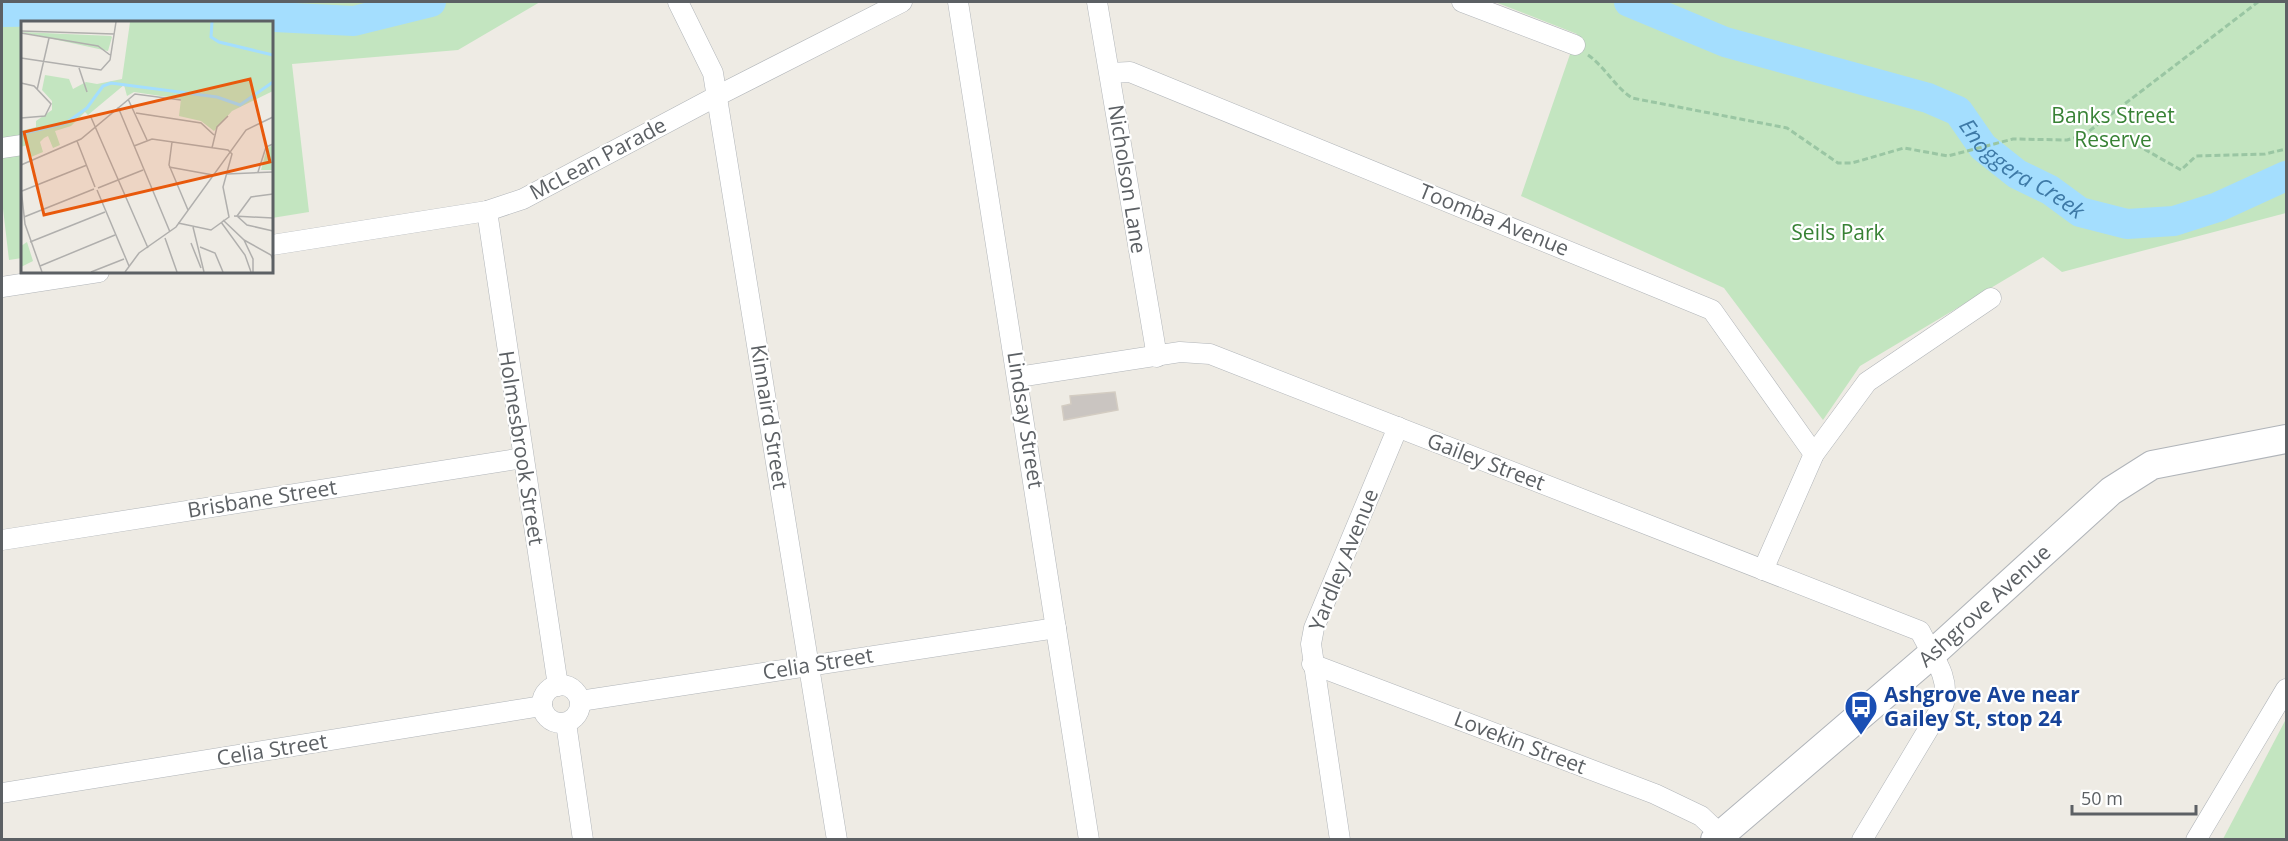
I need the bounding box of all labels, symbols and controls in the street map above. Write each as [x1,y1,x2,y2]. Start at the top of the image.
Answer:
inset map [21,21,273,273]
park label: Banks Street Reserve [2051,101,2175,153]
street label: Nicholson Lane [1102,102,1154,255]
street label: McLean Parade [524,110,671,206]
water label: Enoggera Creek [1953,112,2092,225]
street label: Toomba Avenue [1415,176,1573,262]
park label: Seils Park [1791,218,1885,246]
street label: Kinnaird Street [745,342,795,491]
street label: Holmesbrook Street [493,349,551,547]
street label: Lindsay Street [1001,349,1051,490]
street label: Gailey Street [1423,426,1549,496]
street label: Brisbane Street [185,472,338,524]
street label: Yardley Avenue [1302,484,1384,635]
street label: Ashgrove Avenue [1912,538,2056,673]
street label: Celia Street [761,640,875,686]
place label: Ashgrove Ave near Gailey St, stop 24 [1884,680,2080,732]
bus stop icon: Ashgrove Ave near Gailey St, stop 24 [1843,689,1879,736]
street label: Lovekin Street [1450,704,1590,780]
street label: Celia Street [215,726,329,772]
scale bar [2072,778,2196,816]
text: 50 m [2081,786,2123,810]

